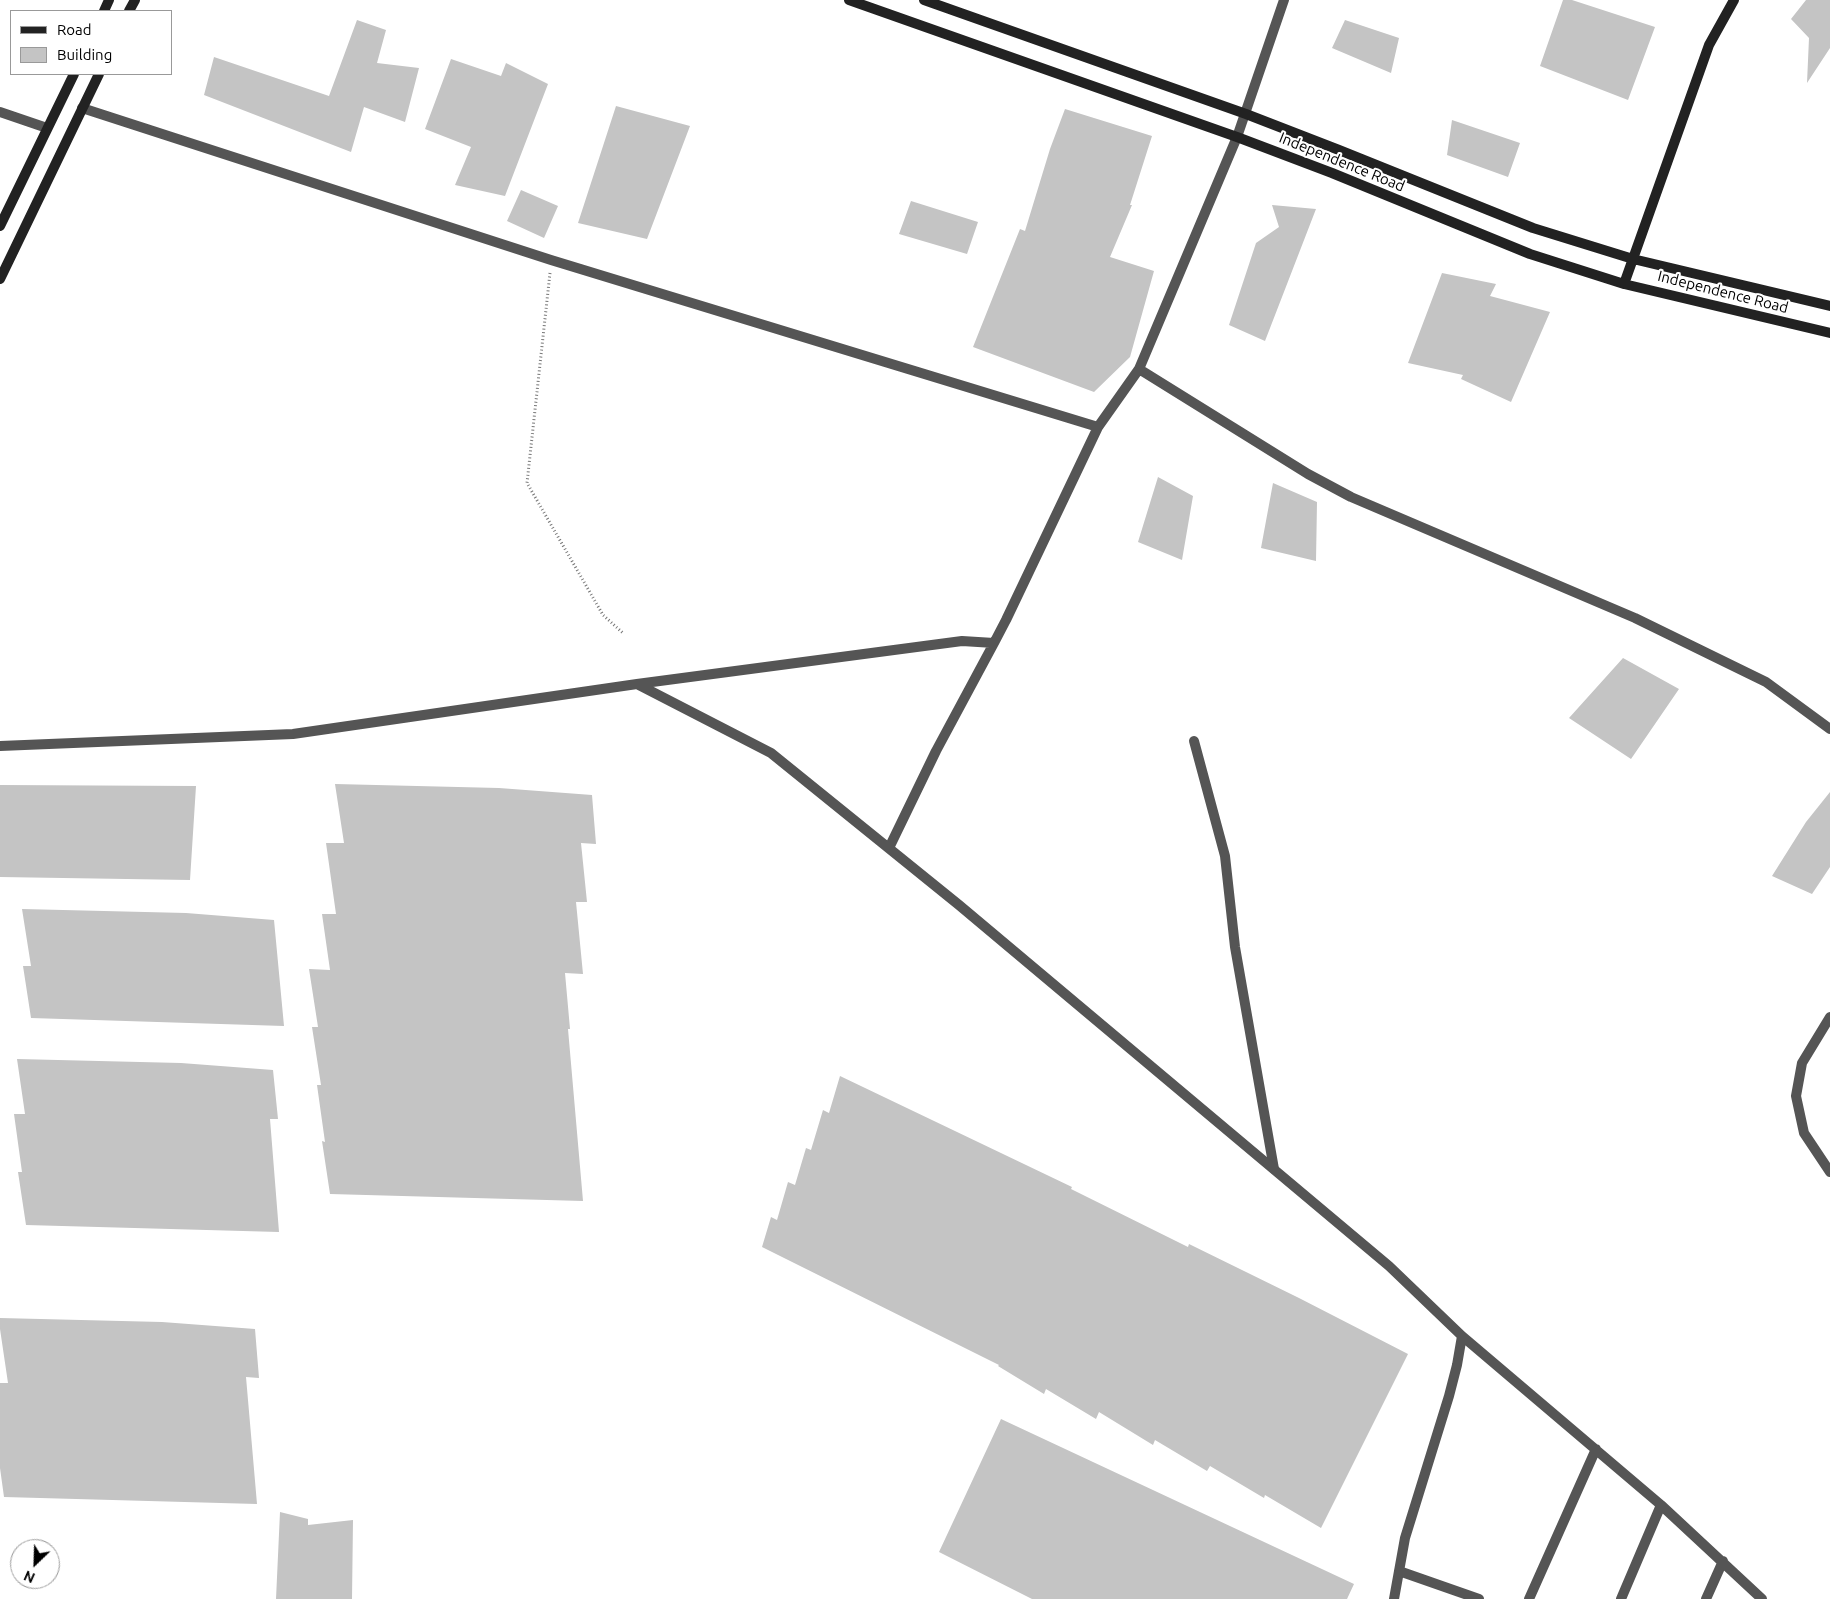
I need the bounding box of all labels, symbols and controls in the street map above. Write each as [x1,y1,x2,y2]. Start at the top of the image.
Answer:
legend [10,10,172,75]
text: Road [57,21,92,38]
text: Building [57,46,112,63]
street label: Independence Road [1277,129,1407,195]
street label: Independence Road [1656,267,1790,317]
north arrow [10,1539,60,1589]
text: N [21,1567,37,1586]

